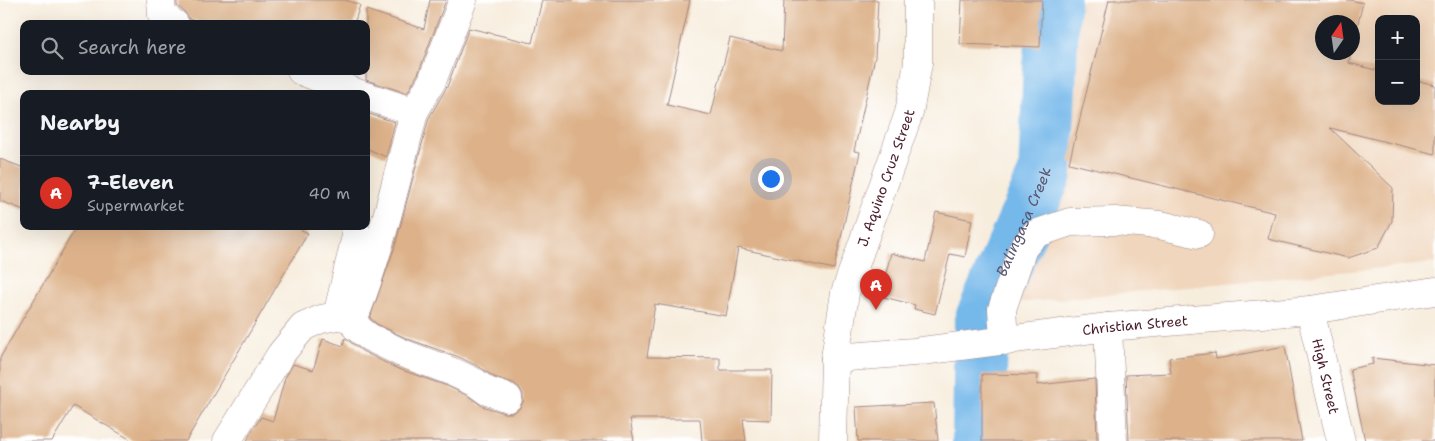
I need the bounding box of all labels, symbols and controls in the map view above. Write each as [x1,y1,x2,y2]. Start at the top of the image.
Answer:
north arrow [1315,15,1360,60]
map controls [1375,15,1420,105]
button: + [1375,15,1420,60]
search box [20,20,370,75]
icon: search [38,34,66,62]
text: Search here [78,35,187,60]
button: − [1375,60,1420,105]
street label: J. Aquino Cruz Street [853,108,918,249]
text: Nearby [40,109,120,137]
your location [758,166,784,192]
water label: Balingasa Creek [992,167,1055,280]
text: 7-Eleven [87,170,174,195]
text: A [50,183,62,204]
text: 40 m [308,183,350,204]
text: Supermarket [87,195,184,216]
pin: A [860,269,892,310]
street label: Christian Street [1081,311,1189,339]
street label: High Street [1308,337,1343,416]

